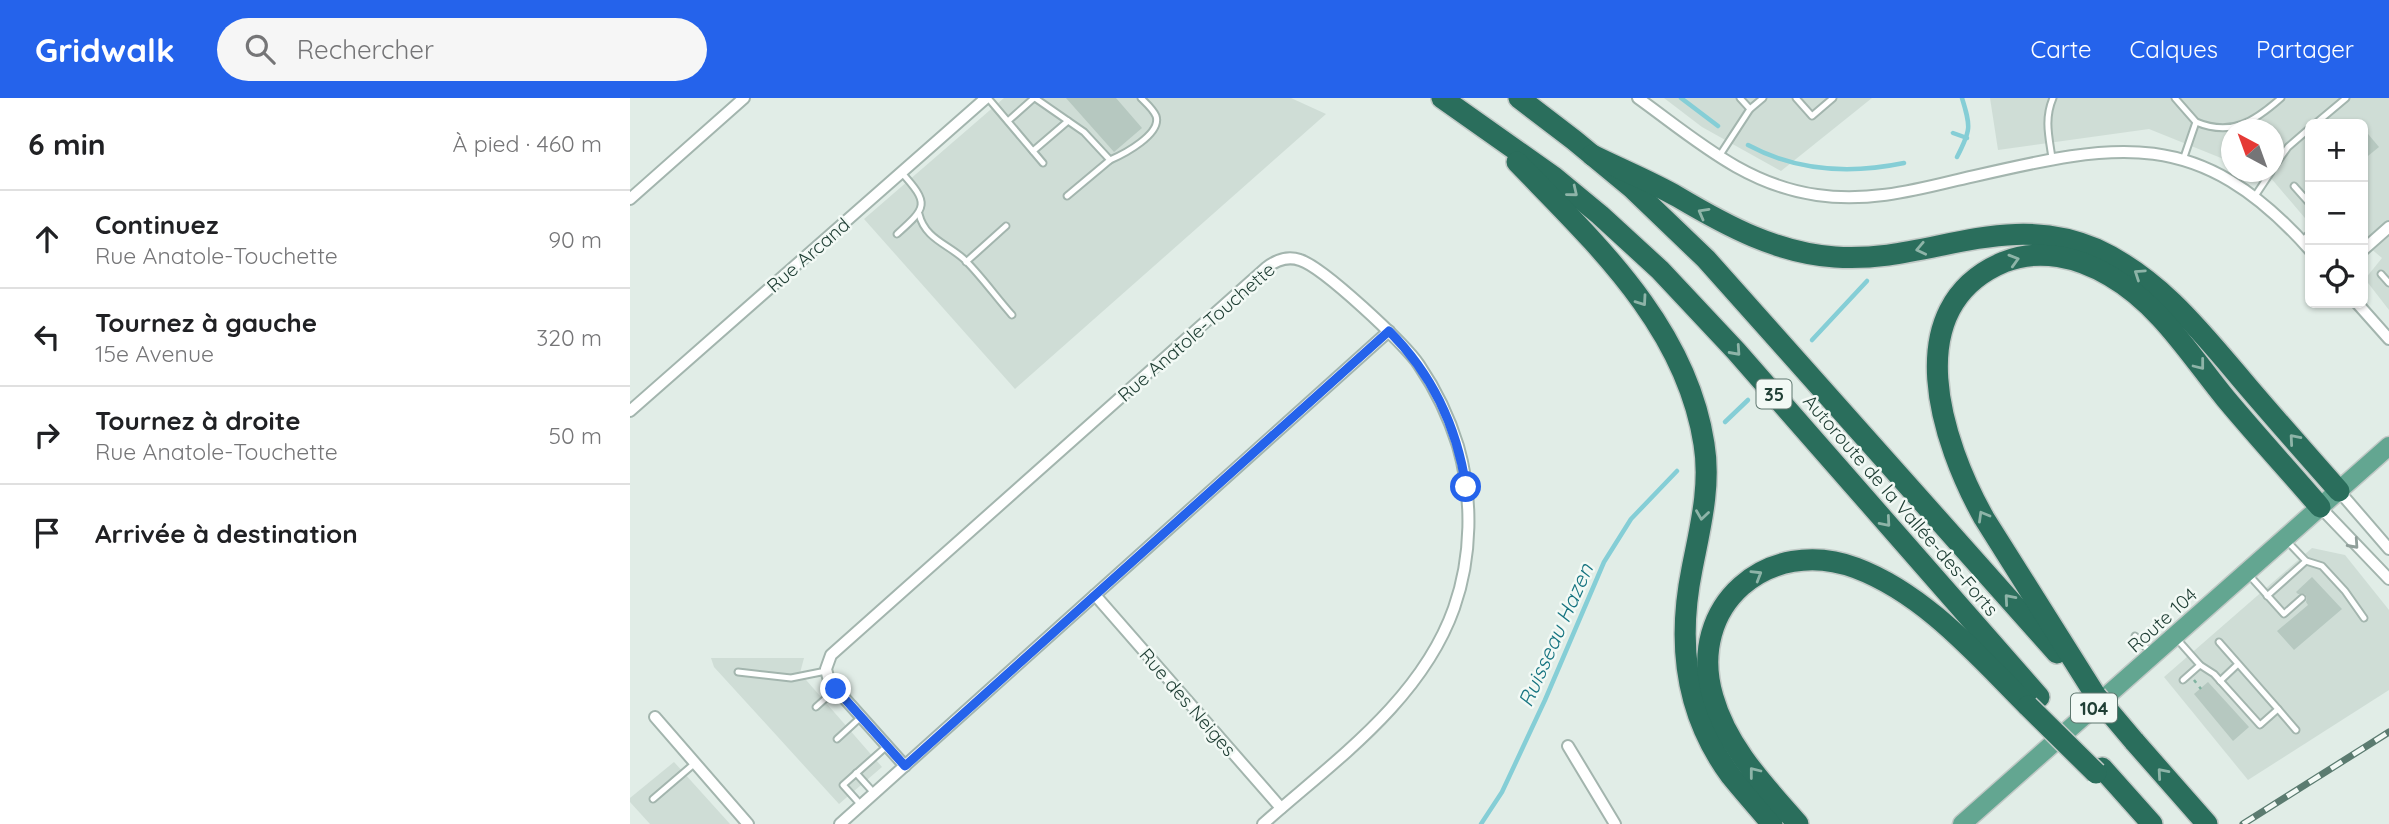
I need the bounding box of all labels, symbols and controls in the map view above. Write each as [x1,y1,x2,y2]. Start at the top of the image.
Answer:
search box [217,18,707,81]
text: Gridwalk [35,29,175,70]
icon: search [241,30,279,68]
text: Rechercher [297,33,434,66]
text: Carte [2030,34,2092,64]
text: Calques [2130,34,2218,64]
text: Partager [2256,34,2354,64]
north arrow [2221,119,2284,182]
map controls [2305,119,2368,308]
button: + [2305,119,2368,182]
text: 6 min [28,125,106,163]
text: À pied · 460 m [453,129,602,158]
button: − [2305,182,2368,245]
one-way arrow [1565,184,1578,196]
text: Continuez [95,208,218,241]
one-way arrow [1698,208,1710,221]
street label: Rue Arcand [762,212,854,298]
icon: ahead [28,220,66,258]
text: 90 m [548,225,602,254]
text: Rue Anatole-Touchette [95,241,338,270]
one-way arrow [1915,241,1927,256]
button: locate [2305,245,2368,308]
one-way arrow [2008,253,2020,268]
street label: Rue Anatole-Touchette [1112,257,1280,407]
one-way arrow [2134,269,2147,282]
one-way arrow [1634,293,1647,306]
text: Tournez à gauche [95,306,317,339]
icon: left [28,318,66,356]
text: 320 m [536,323,602,352]
text: 15e Avenue [95,339,214,368]
one-way arrow [1727,343,1740,356]
one-way arrow [2191,358,2204,370]
road number: 35 [1756,380,1792,408]
street label: Autoroute de la Vallée-des-Forts [1798,389,2004,621]
text: Tournez à droite [95,404,300,437]
icon: right [28,416,66,454]
text: 50 m [549,421,602,450]
one-way arrow [2290,435,2302,448]
text: Rue Anatole-Touchette [95,437,338,466]
route start [1450,471,1481,502]
one-way arrow [1695,509,1710,520]
one-way arrow [1978,511,1991,523]
icon: arrive [28,514,66,552]
one-way arrow [1878,514,1890,527]
text: Arrivée à destination [95,517,358,550]
one-way arrow [2346,536,2358,549]
water label: Ruisseau Hazen [1512,559,1599,711]
one-way arrow [1750,570,1763,583]
street label: Route 104 [2122,582,2202,658]
one-way arrow [2005,594,2017,607]
street label: Rue des Neiges [1135,643,1242,761]
route end [820,673,851,704]
road number: 104 [2071,694,2117,722]
one-way arrow [1749,767,1762,780]
one-way arrow [2158,768,2170,781]

